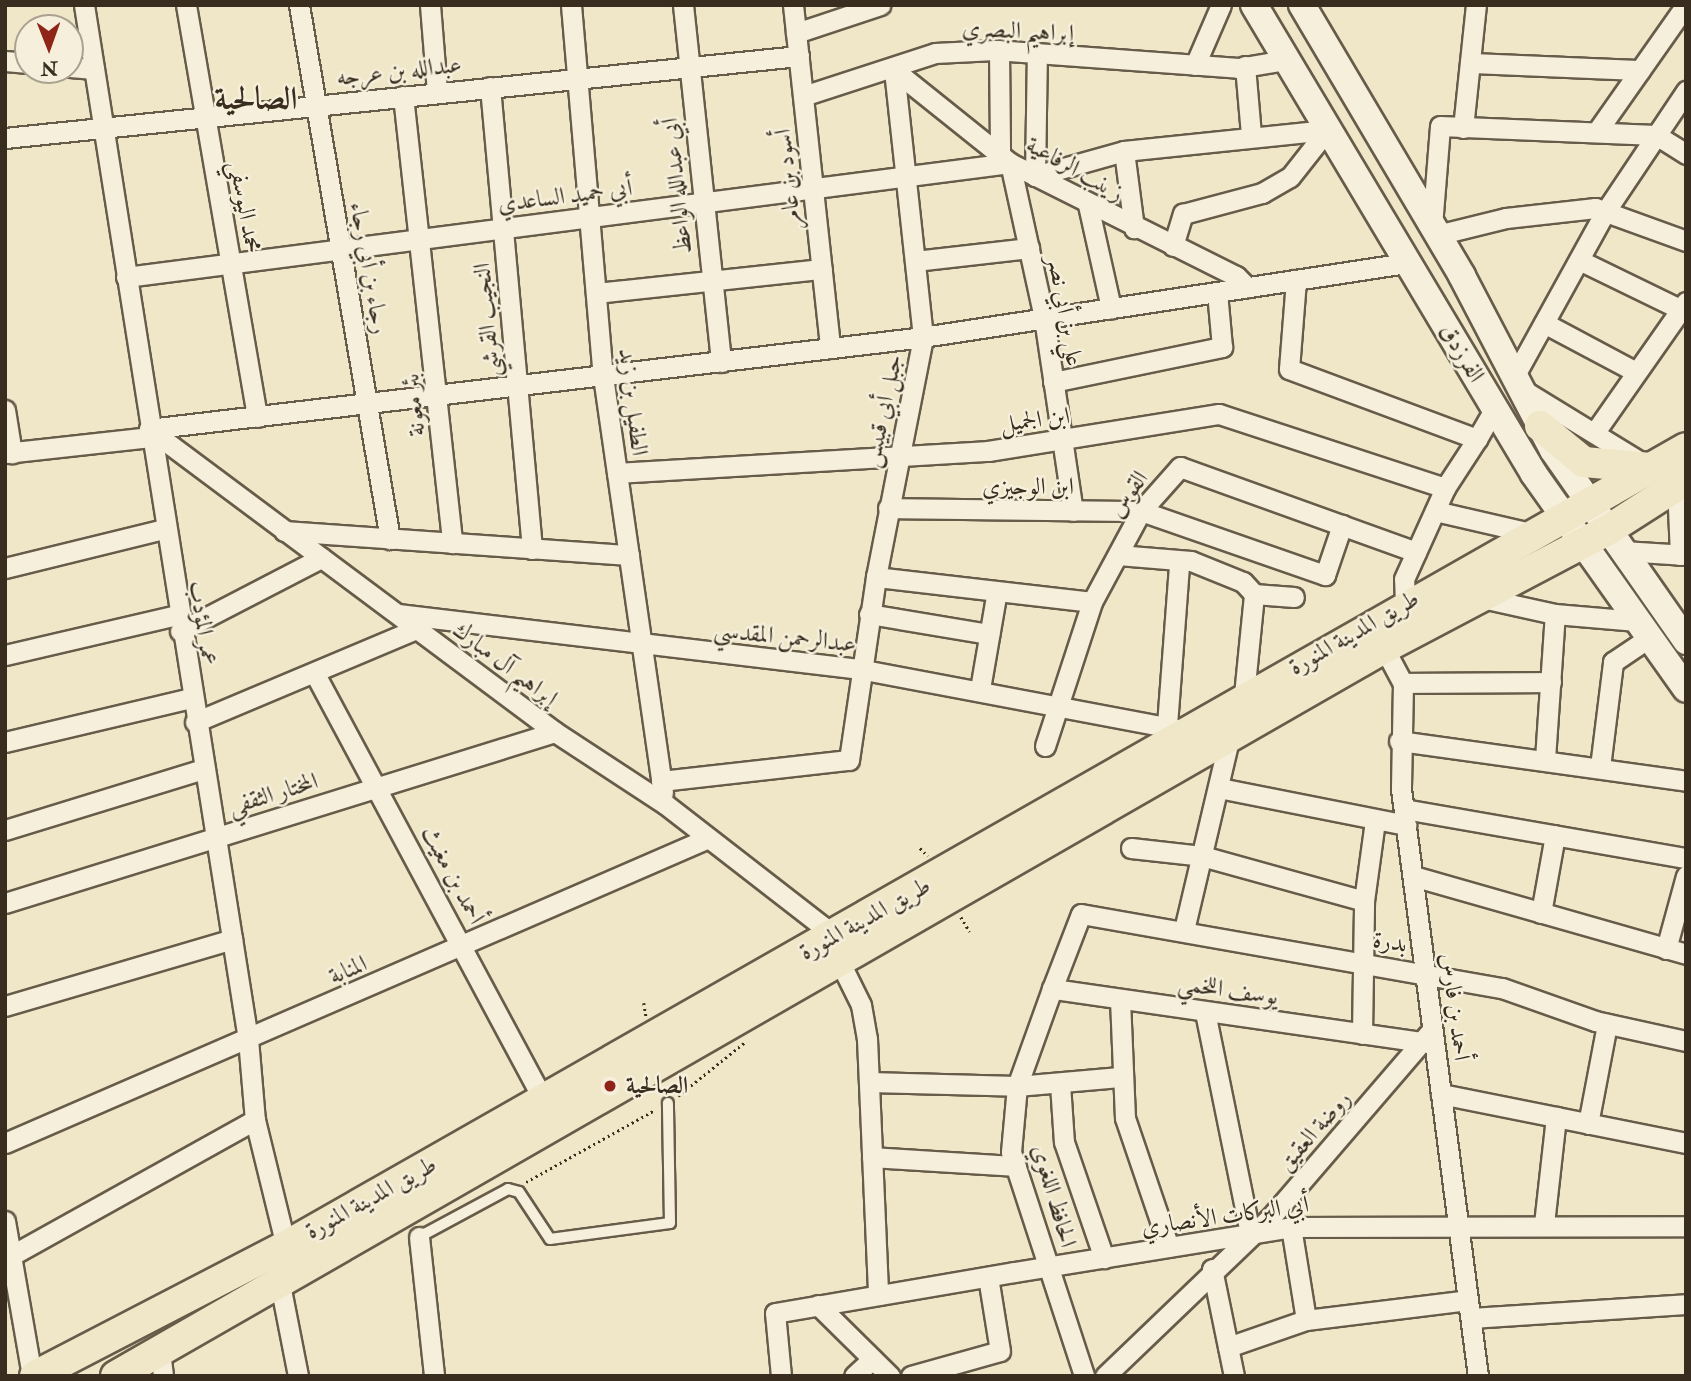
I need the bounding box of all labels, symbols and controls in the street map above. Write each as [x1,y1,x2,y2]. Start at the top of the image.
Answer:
north arrow [14,14,84,84]
street label: إبراهيم البصري [961,14,1075,48]
street label: عبدالله بن عرجه [335,50,463,92]
text: N [41,56,58,80]
district label: الصالحية [214,80,298,118]
street label: أبي عبدالله الواعظ [656,116,698,256]
street label: أسود بن عامر [768,127,808,231]
street label: زينب الرفاعية [1021,130,1129,208]
street label: محمد اليوسفي [223,159,267,255]
street label: أبي حميد الساعدي [496,173,634,219]
street label: رجاء بن أبي رجاء [343,200,395,336]
street label: علي بن أبي نصر [1041,254,1089,368]
street label: النجيب القرشي [468,262,506,378]
street label: الفرزدق [1433,318,1491,388]
street label: الطفيل بن زيد [612,347,654,457]
street label: جبل أبي قبيس [857,352,909,470]
street label: بئر معونة [396,372,432,438]
street label: ابن الجميل [998,401,1072,439]
street label: القوس [1101,465,1155,523]
street label: ابن الوجيزي [982,473,1074,501]
street label: عمر المؤدب [182,579,224,667]
street label: طريق المدينة المنورة [1284,584,1424,682]
street label: إبراهيم آل مبارك [447,615,563,713]
street label: عبدالرحمن المقدسي [712,615,858,659]
street label: المختار الثقفي [225,767,321,821]
street label: أحمد بن مغيث [415,821,491,929]
street label: طريق المدينة المنورة [794,871,936,967]
street label: بدرة [1371,925,1409,959]
street label: المنابة [325,949,371,991]
street label: أحمد بن فارس [1434,951,1476,1063]
street label: يوسف اللخمي [1176,969,1280,1011]
place label: الصالحية [626,1072,688,1100]
marker: الصالحية [600,1076,620,1096]
street label: روضة العقيق [1271,1085,1357,1177]
street label: الحافظ اللغوي [1026,1141,1082,1251]
street label: طريق المدينة المنورة [300,1150,442,1246]
street label: أبي البركات الأنصاري [1139,1190,1311,1242]

